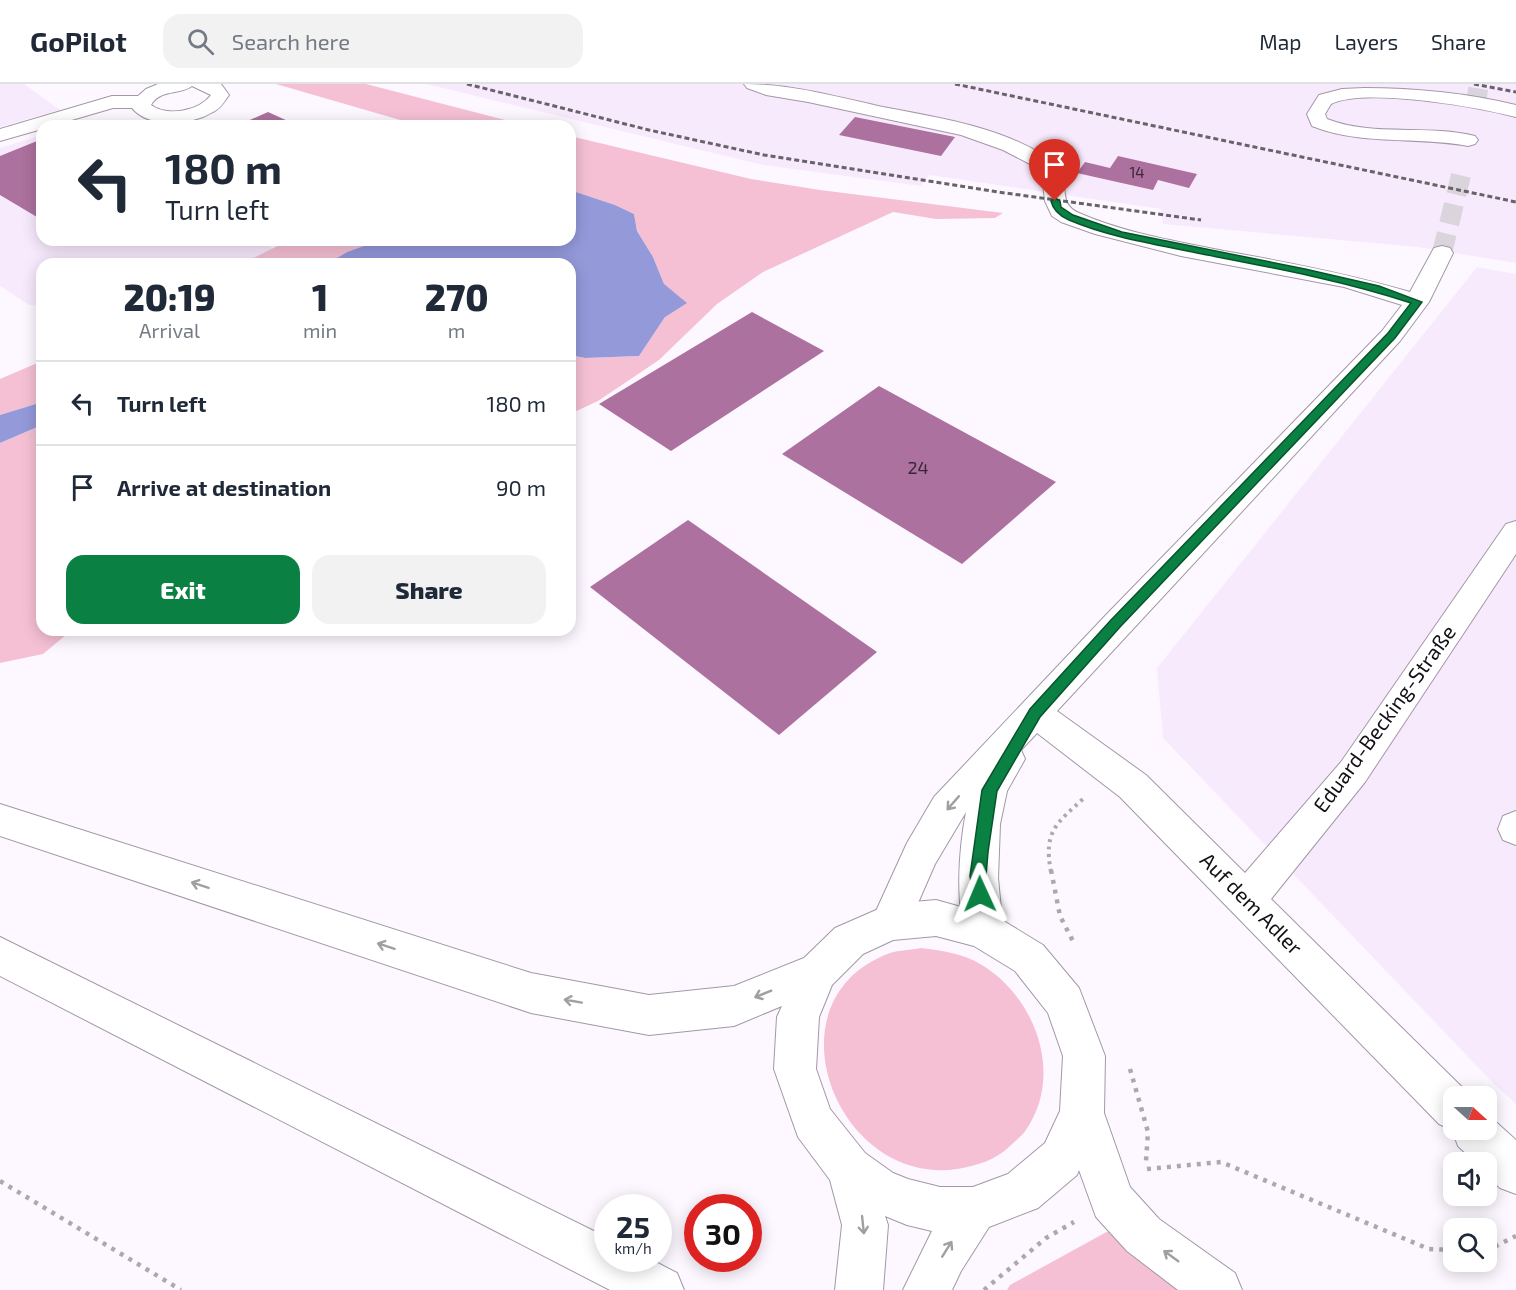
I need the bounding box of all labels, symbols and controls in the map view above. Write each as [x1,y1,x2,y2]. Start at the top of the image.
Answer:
search box [163,14,583,68]
text: GoPilot [30,24,127,58]
icon: search [184,25,217,58]
text: Search here [232,28,350,54]
text: Map [1259,29,1301,54]
text: Layers [1334,29,1398,54]
text: Share [1431,29,1486,54]
pin [1029,139,1080,201]
text: 180 m [165,142,282,192]
icon: left [66,144,144,222]
icon: arrive [1038,148,1071,181]
house number: 14 [1129,163,1145,181]
text: Turn left [165,193,269,225]
text: 20:19 [124,275,216,318]
text: 1 [312,275,328,318]
text: 270 [425,275,488,318]
text: Arrival [139,318,200,342]
text: min [303,318,337,342]
text: m [448,318,465,342]
icon: left [66,387,99,420]
text: Turn left [117,390,206,416]
text: 180 m [486,390,546,416]
house number: 24 [907,456,929,478]
icon: arrive [66,471,99,504]
text: Arrive at destination [117,474,331,500]
text: 90 m [496,474,546,500]
button: Exit [66,555,300,624]
button: Share [312,555,546,624]
street label: Eduard-Becking-Straße [1307,620,1460,817]
one-way arrow [946,795,960,810]
street label: Auf dem Adler [1196,847,1309,960]
position arrow [948,862,1012,926]
one-way arrow [191,879,210,890]
one-way arrow [377,940,396,951]
one-way arrow [755,989,773,1000]
one-way arrow [563,995,583,1006]
north arrow [1443,1086,1497,1140]
map controls [1443,1086,1497,1272]
button: sound [1443,1152,1497,1206]
speed limit sign: 30 [684,1194,762,1272]
text: 25 [616,1208,650,1244]
one-way arrow [858,1215,869,1234]
button: search [1443,1218,1497,1272]
text: km/h [614,1239,652,1257]
one-way arrow [942,1241,954,1258]
one-way arrow [1163,1250,1179,1262]

